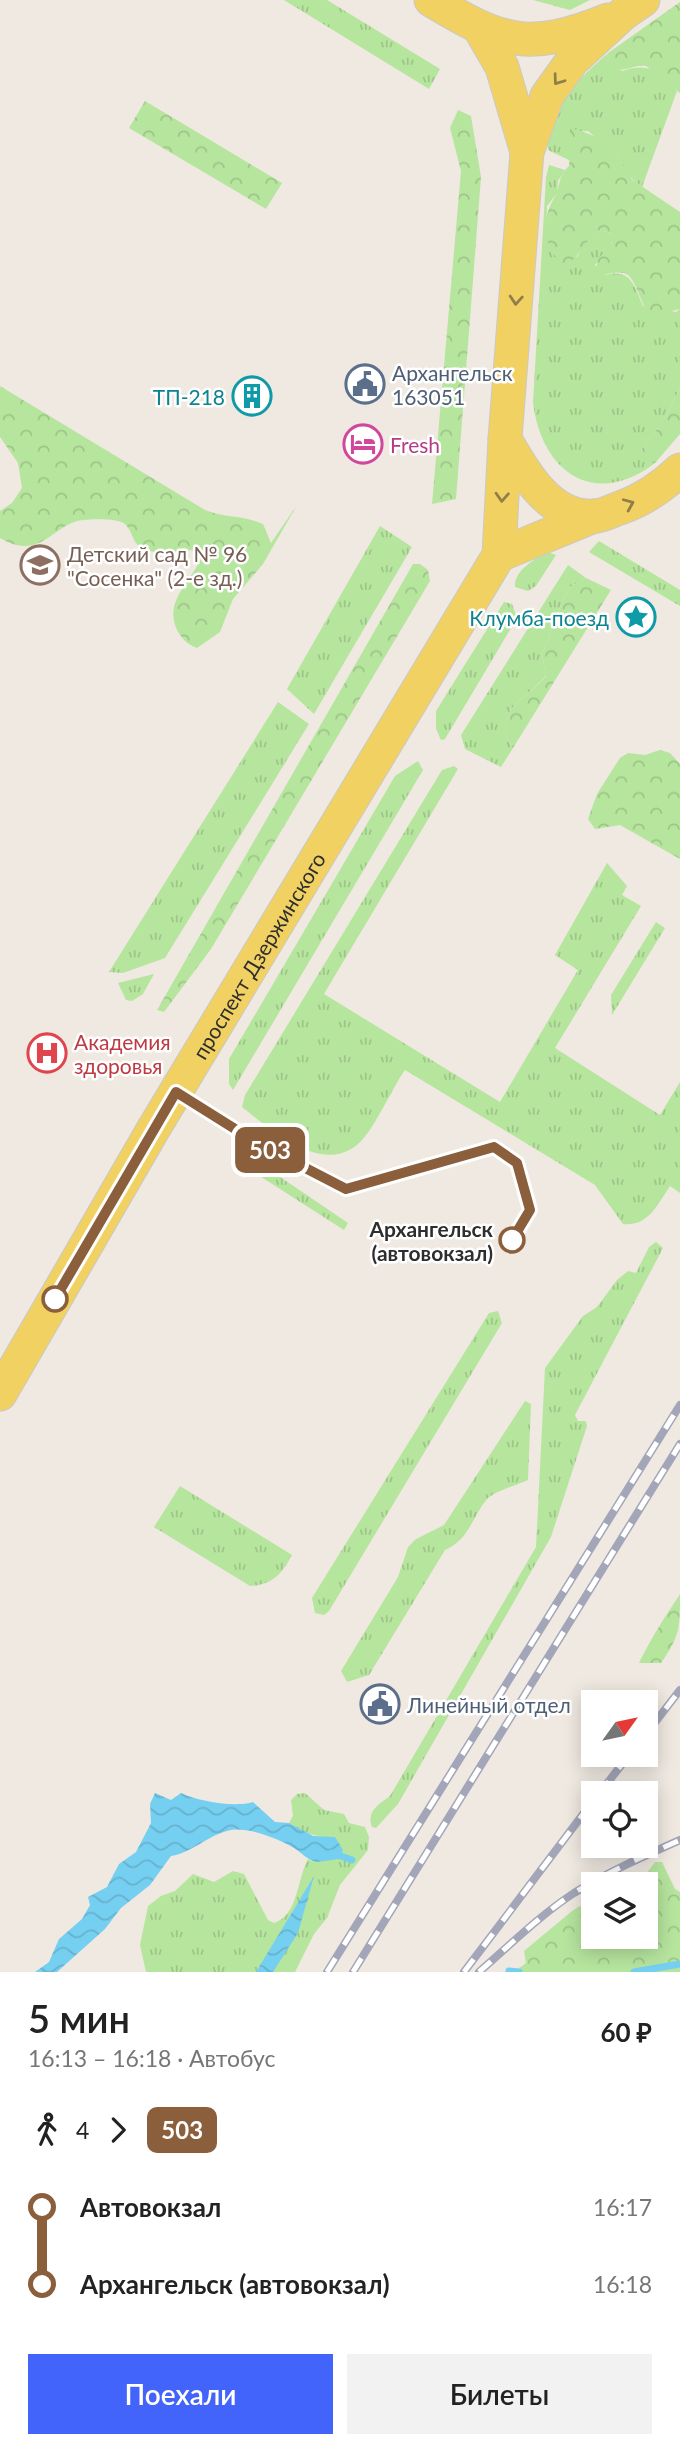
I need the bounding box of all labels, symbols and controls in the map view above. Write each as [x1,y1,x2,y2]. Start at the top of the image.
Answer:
one-way arrow [554,72,566,85]
one-way arrow [509,295,524,306]
place label: Архангельск 163051 [392,360,513,409]
public building icon: Архангельск 163051 [344,363,386,405]
building icon: ТП-218 [231,375,273,417]
place label: ТП-218 [153,384,225,409]
hotel icon: Fresh [342,423,384,465]
place label: Fresh [390,432,440,457]
one-way arrow [495,492,510,503]
one-way arrow [623,498,635,512]
place label: Детский сад № 96 "Сосенка" (2-е зд.) [67,541,247,590]
school or university icon: Детский сад № 96 "Сосенка" (2-е зд.) [19,544,61,586]
place icon: Клумба-поезд [615,596,657,638]
place label: Клумба-поезд [469,605,609,630]
street label: проспект Дзержинского [186,847,330,1063]
place label: Академия здоровья [74,1029,171,1078]
hospital icon: Академия здоровья [26,1032,68,1074]
line badge: 503 [230,1127,310,1173]
text: 503 [249,1135,291,1164]
place label: Архангельск (автовокзал) [368,1216,494,1265]
marker: Архангельск (автовокзал) [499,1227,525,1253]
unlabelled marker [42,1286,68,1312]
public building icon: Линейный отдел [359,1683,401,1725]
north arrow [581,1690,658,1768]
map controls [581,1690,658,1949]
place label: Линейный отдел [406,1692,571,1717]
button: locate [581,1781,658,1858]
button: layers [581,1872,658,1949]
text: 5 мин [28,1995,130,2041]
text: 60 ₽ [600,2016,652,2048]
text: 16:13 – 16:18 · Автобус [28,2044,276,2072]
icon: walk [28,2111,66,2149]
icon: forward [99,2111,137,2149]
text: 503 [161,2115,203,2144]
text: 4 [76,2116,89,2144]
text: Автовокзал [80,2191,221,2223]
text: 16:17 [593,2193,652,2221]
text: Архангельск (автовокзал) [80,2268,390,2300]
text: 16:18 [593,2270,652,2298]
button: Поехали [28,2354,333,2434]
button: Билеты [347,2354,652,2434]

